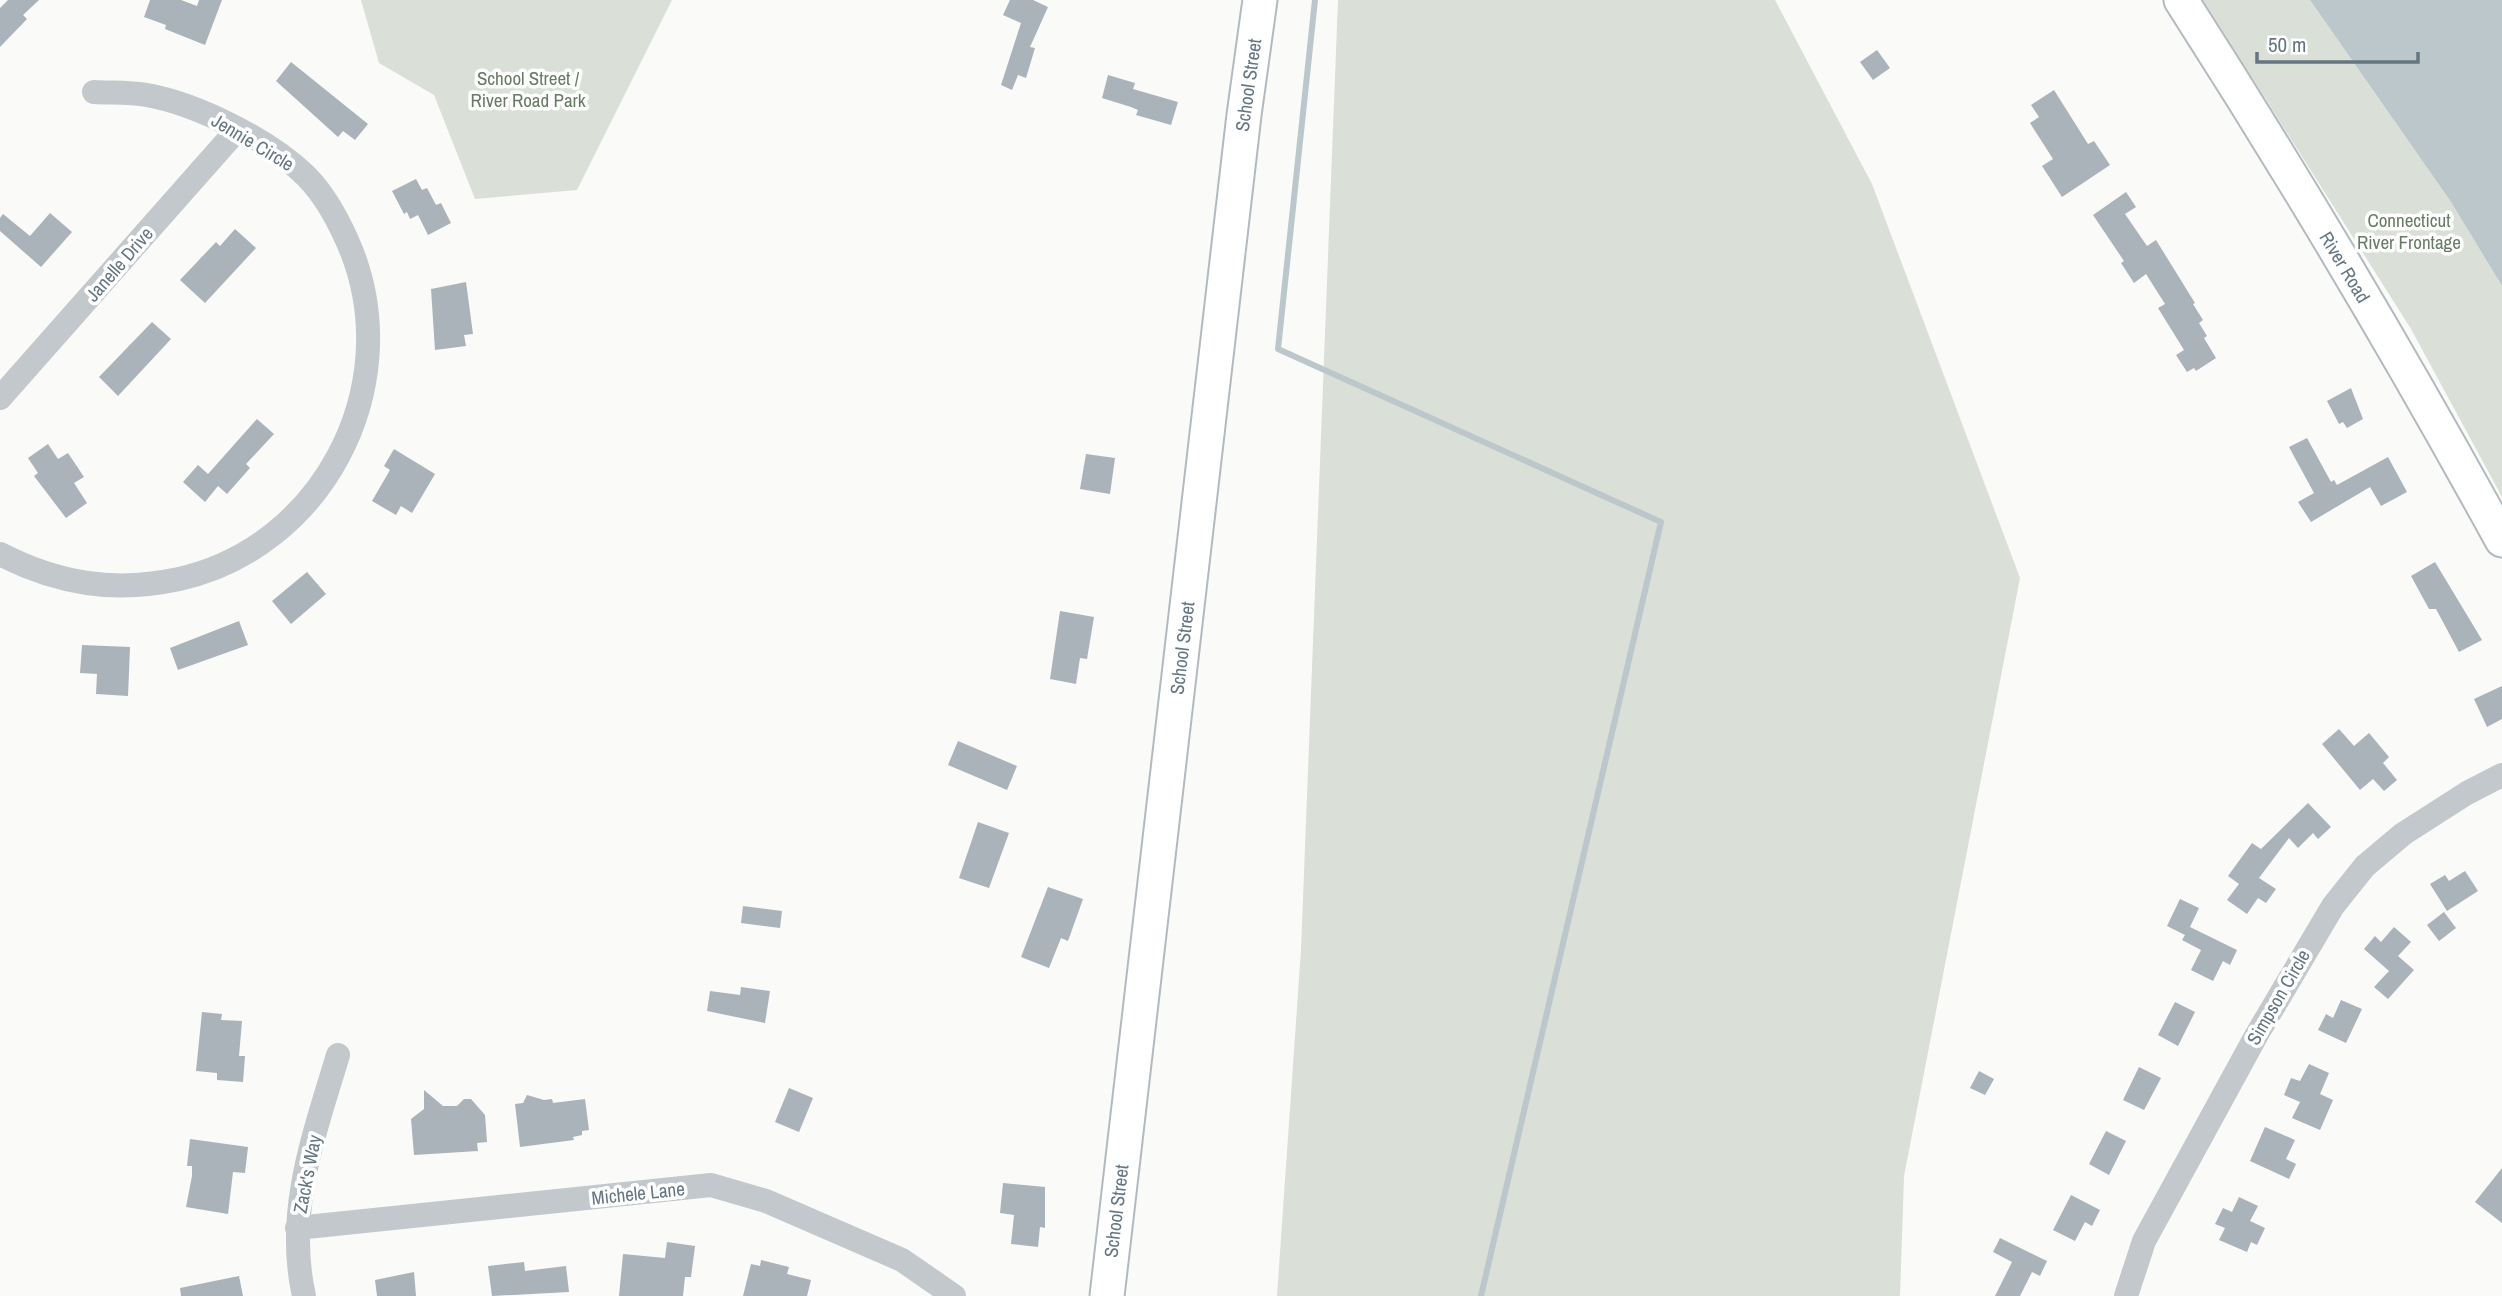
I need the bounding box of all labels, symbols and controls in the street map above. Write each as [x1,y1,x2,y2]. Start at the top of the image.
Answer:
scale bar [2257,21,2418,65]
text: 50 m [2268,30,2306,59]
street label: School Street [1229,36,1267,133]
park label: School Street / River Road Park [470,65,586,113]
street label: Jennie Circle [207,107,299,177]
park label: Connecticut River Frontage [2357,207,2461,255]
street label: Janelle Drive [79,221,159,307]
street label: River Road [2314,227,2376,307]
street label: School Street [1163,599,1201,696]
street label: Simpson Circle [2240,944,2316,1050]
street label: Zack's Way [287,1132,327,1215]
street label: School Street [1097,1162,1135,1259]
street label: Michele Lane [590,1175,686,1211]

